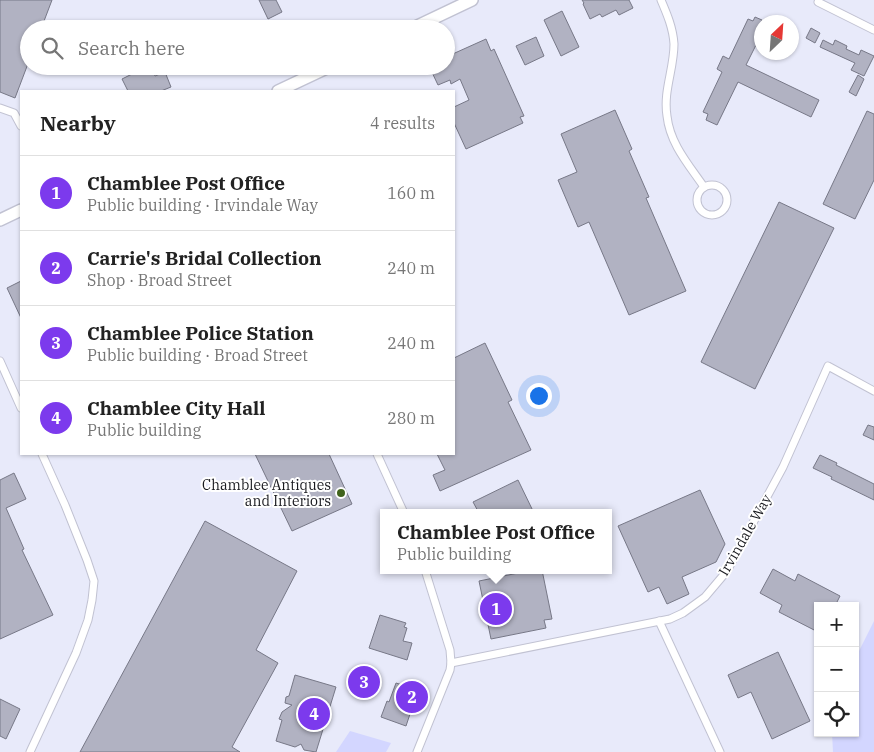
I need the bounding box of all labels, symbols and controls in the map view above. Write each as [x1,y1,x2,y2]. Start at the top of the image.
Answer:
north arrow [754,15,799,60]
search box [20,20,455,75]
icon: search [38,34,66,62]
text: Search here [78,36,185,60]
text: Nearby [40,109,116,137]
text: 4 results [370,113,435,133]
text: Chamblee Post Office [87,171,285,195]
text: 1 [51,183,61,203]
text: 160 m [387,183,435,203]
text: Public building · Irvindale Way [87,195,318,215]
text: Carrie's Bridal Collection [87,246,322,270]
text: 2 [51,258,61,278]
text: 240 m [387,258,435,278]
text: Shop · Broad Street [87,270,232,290]
text: Chamblee Police Station [87,321,314,345]
text: 3 [51,333,61,353]
text: 240 m [387,333,435,353]
text: Public building · Broad Street [87,345,308,365]
your location [526,383,552,409]
text: Chamblee City Hall [87,396,265,420]
text: 4 [51,408,61,428]
text: 280 m [387,408,435,428]
text: Public building [87,420,201,440]
place label: Chamblee Antiques and Interiors [202,476,331,510]
marker: Chamblee Antiques and Interiors [335,487,347,499]
street label: Irvindale Way [714,491,776,579]
popup [380,509,612,574]
text: Chamblee Post Office [397,520,595,544]
text: Public building [397,544,511,564]
pin: 1 [480,590,512,628]
map controls [814,602,859,737]
button: + [814,602,859,647]
button: − [814,647,859,692]
pin: 3 [348,663,380,701]
pin: 2 [396,678,428,716]
button: locate [814,692,859,737]
pin: 4 [298,695,330,733]

